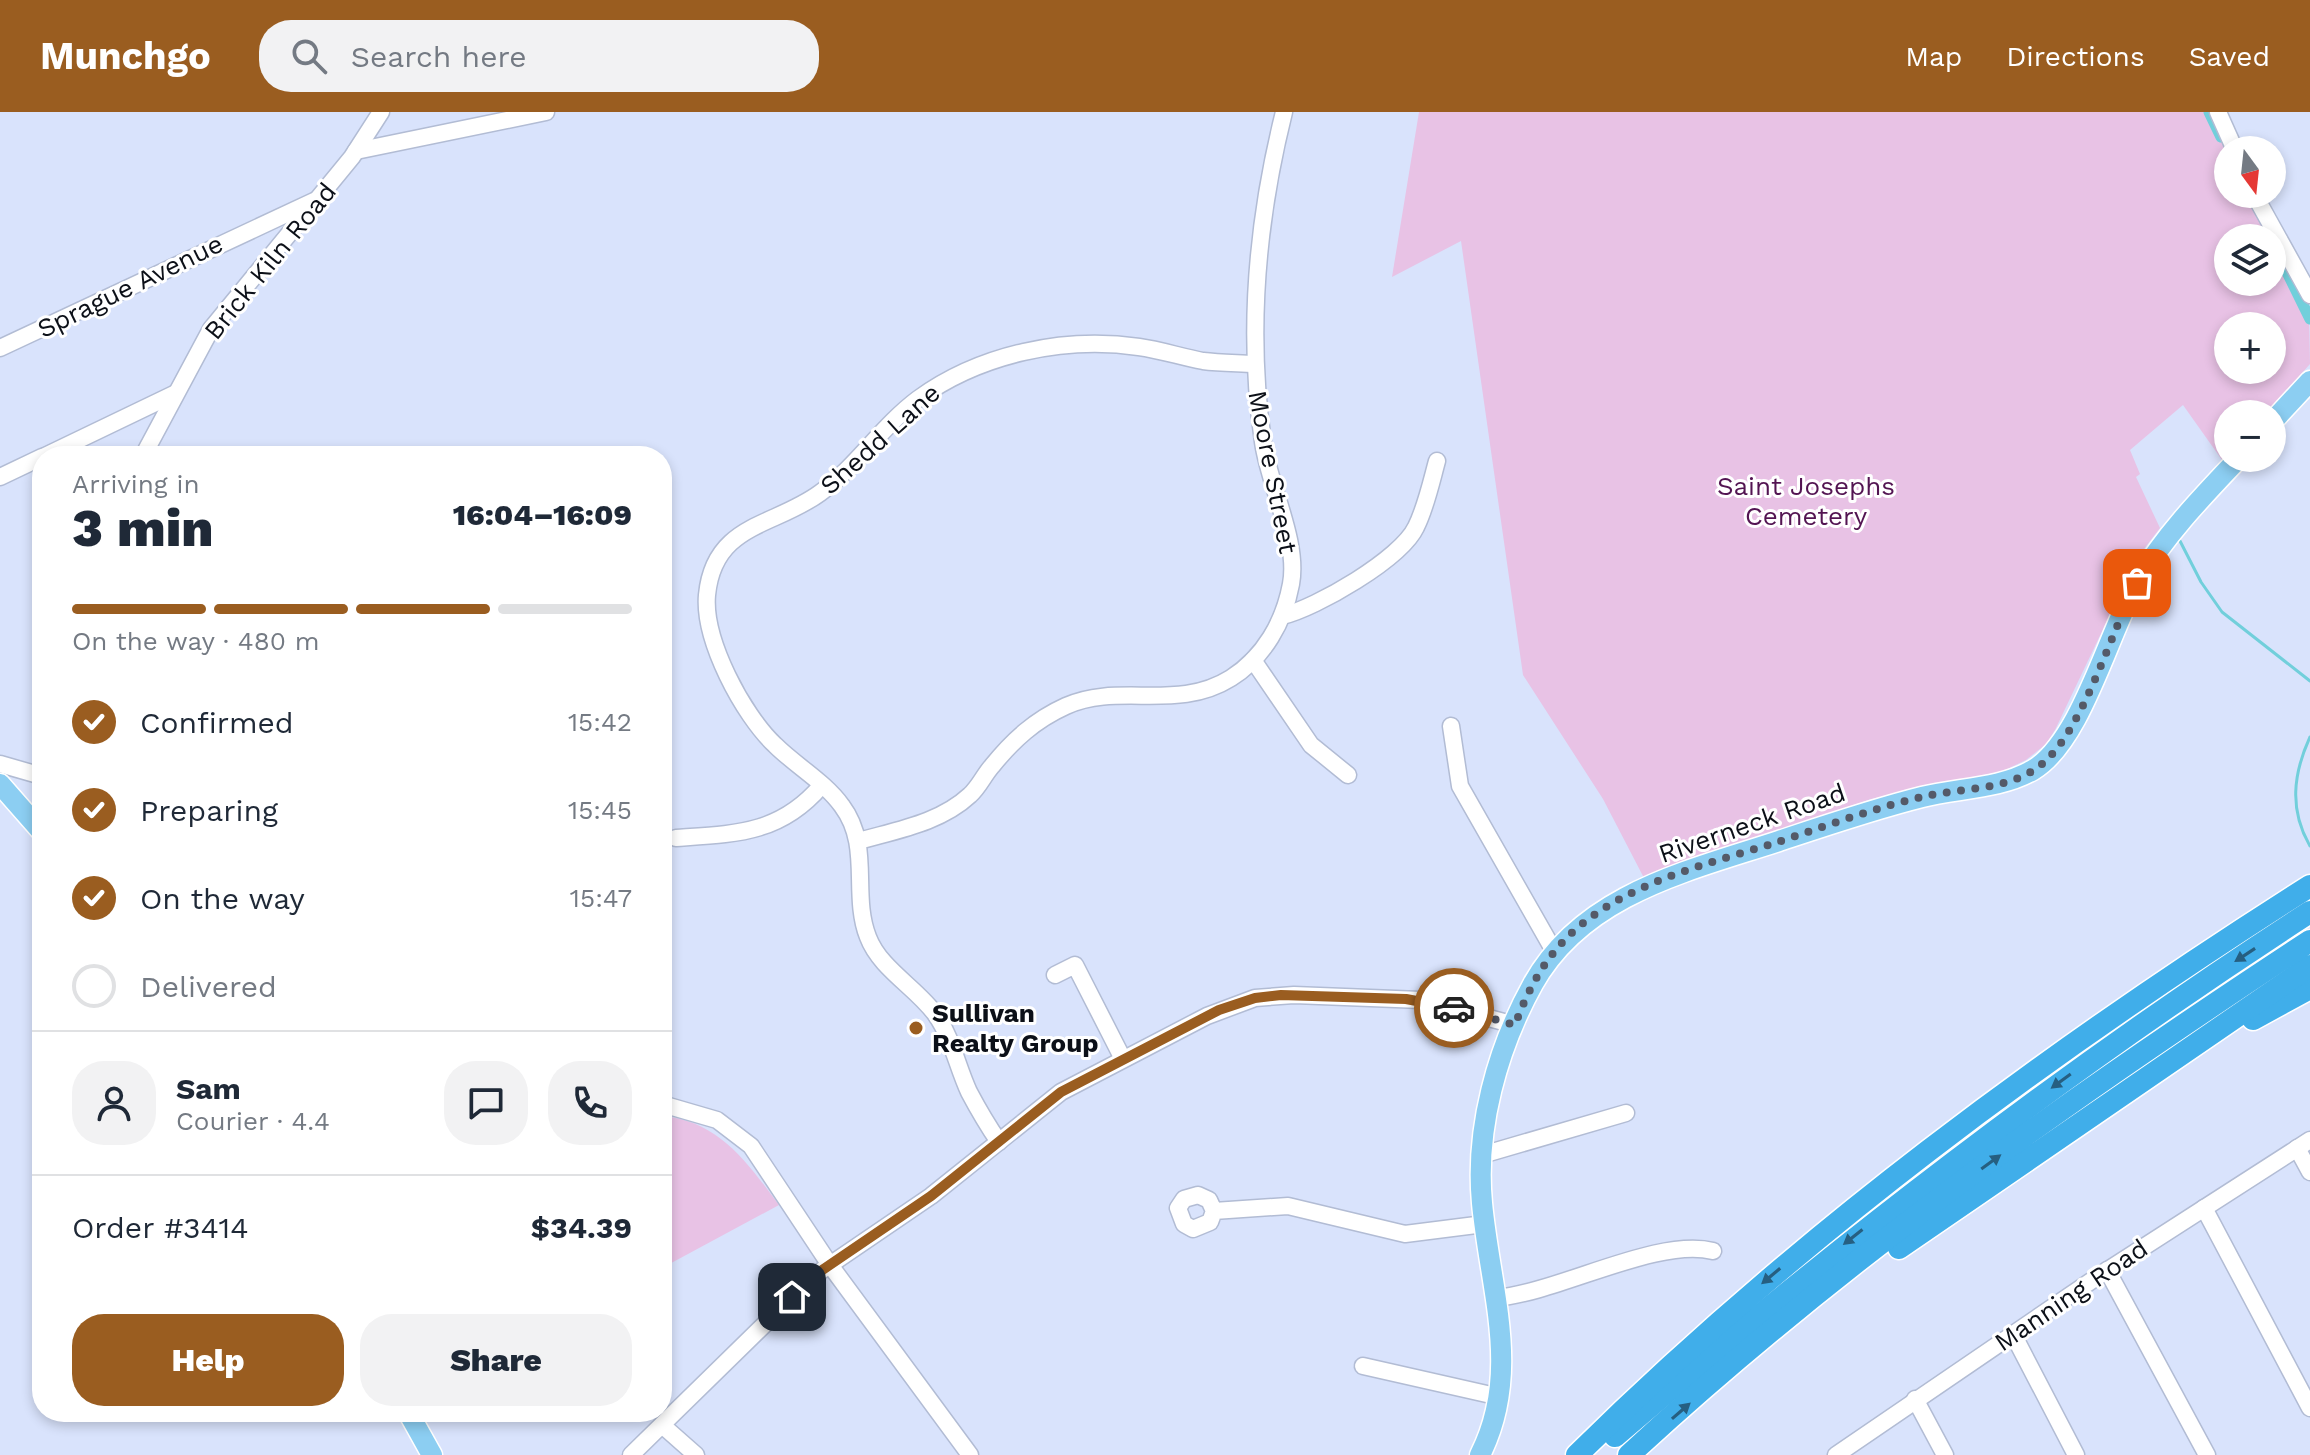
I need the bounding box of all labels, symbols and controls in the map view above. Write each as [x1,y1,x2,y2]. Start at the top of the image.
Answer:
search box [259,20,819,92]
text: Munchgo [40,34,211,78]
icon: search [287,34,331,78]
text: Search here [351,39,527,74]
text: Map [1905,40,1962,73]
text: Directions [2006,40,2145,73]
text: Saved [2189,40,2270,73]
north arrow [2214,136,2286,208]
map controls [2214,136,2286,472]
street label: Brick Kiln Road [198,177,342,345]
button: layers [2214,224,2286,296]
street label: Sprague Avenue [32,228,228,344]
button: + [2214,312,2286,384]
street label: Shedd Lane [814,377,946,501]
street label: Moore Street [1242,388,1304,556]
button: − [2214,400,2286,472]
text: Arriving in [72,469,200,499]
park label: Saint Josephs Cemetery [1717,471,1895,531]
text: 16:04–16:09 [453,497,632,532]
text: 3 min [72,498,214,559]
pin [2103,549,2171,617]
icon: bag [2115,561,2159,605]
text: On the way · 480 m [72,626,320,656]
icon: check [72,700,116,744]
text: Confirmed [140,705,294,740]
text: 15:42 [568,707,632,737]
street label: Riverneck Road [1655,777,1849,869]
icon: check [72,788,116,832]
text: Preparing [140,793,278,828]
text: 15:45 [568,795,632,825]
icon: check [72,876,116,920]
text: On the way [140,881,305,916]
text: 15:47 [570,883,632,913]
one-way arrow [2234,947,2255,962]
courier [1414,968,1494,1048]
text: Delivered [140,969,277,1004]
icon: car [1432,986,1476,1030]
place label: Sullivan Realty Group [932,998,1099,1058]
marker: Sullivan Realty Group [907,1019,925,1037]
button: person [72,1061,156,1145]
button: chat [444,1061,528,1145]
button: phone [548,1061,632,1145]
text: Sam [176,1071,241,1106]
one-way arrow [2051,1072,2071,1088]
text: Courier · 4.4 [176,1106,330,1136]
one-way arrow [1980,1155,2001,1170]
text: Order #3414 [72,1210,249,1245]
text: $34.39 [531,1210,632,1245]
one-way arrow [1843,1228,1863,1245]
street label: Manning Road [1989,1233,2153,1357]
pin [758,1263,826,1331]
one-way arrow [1762,1267,1782,1284]
icon: home [770,1275,814,1319]
button: Help [72,1314,344,1406]
button: Share [360,1314,632,1406]
one-way arrow [1670,1403,1690,1420]

